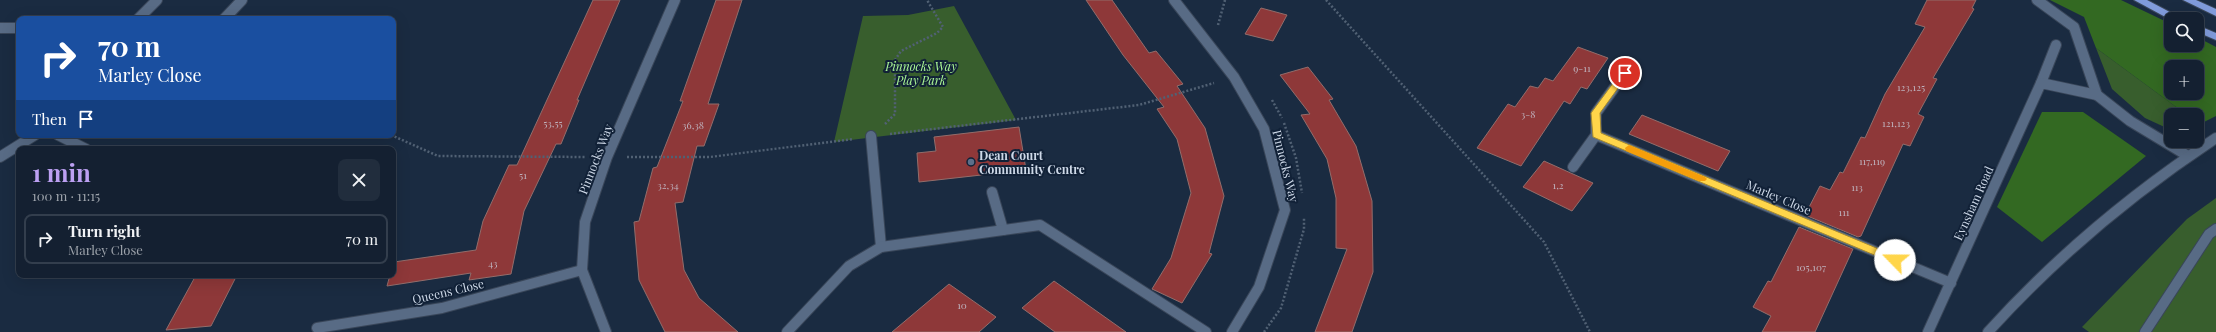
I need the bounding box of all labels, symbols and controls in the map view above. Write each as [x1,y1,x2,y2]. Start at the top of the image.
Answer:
map controls [2164,12,2204,148]
button: search [2164,12,2204,52]
text: 70 m [98,27,161,64]
icon: right [32,32,84,84]
pin [1608,56,1642,90]
park label: Pinnocks Way Play Park [884,58,957,88]
button: + [2164,60,2204,100]
house number: 9-11 [1573,61,1591,75]
icon: arrive [1614,62,1636,84]
text: Marley Close [98,63,202,87]
house number: 123,125 [1897,80,1925,94]
house number: 3-8 [1521,107,1535,121]
icon: arrive [75,108,97,130]
button: − [2164,108,2204,148]
text: Then [32,109,67,129]
house number: 53,55 [543,116,563,130]
house number: 121,123 [1882,116,1910,130]
house number: 36,38 [682,118,704,132]
street label: Pinnocks Way [574,122,616,196]
street label: Pinnocks Way [1269,128,1303,204]
place label: Dean Court Community Centre [979,147,1085,177]
house number: 117,119 [1859,154,1885,168]
text: 1 min [32,156,91,188]
marker: Dean Court Community Centre [966,157,976,167]
button: close [338,159,380,201]
street label: Eynsham Road [1949,163,1997,243]
house number: 51 [519,168,527,182]
street label: Marley Close [1744,176,1814,218]
house number: 32,34 [657,178,679,192]
house number: 1,2 [1552,178,1564,192]
house number: 113 [1851,180,1863,194]
text: 100 m · 11:15 [32,187,100,204]
house number: 111 [1838,205,1850,219]
text: Turn right [68,221,141,241]
icon: right [34,228,56,250]
text: 70 m [346,229,378,249]
position arrow [1874,239,1916,281]
text: Marley Close [68,241,143,258]
house number: 43 [488,256,498,270]
house number: 105,107 [1796,260,1826,274]
street label: Queens Close [411,275,485,307]
house number: 10 [957,298,967,312]

